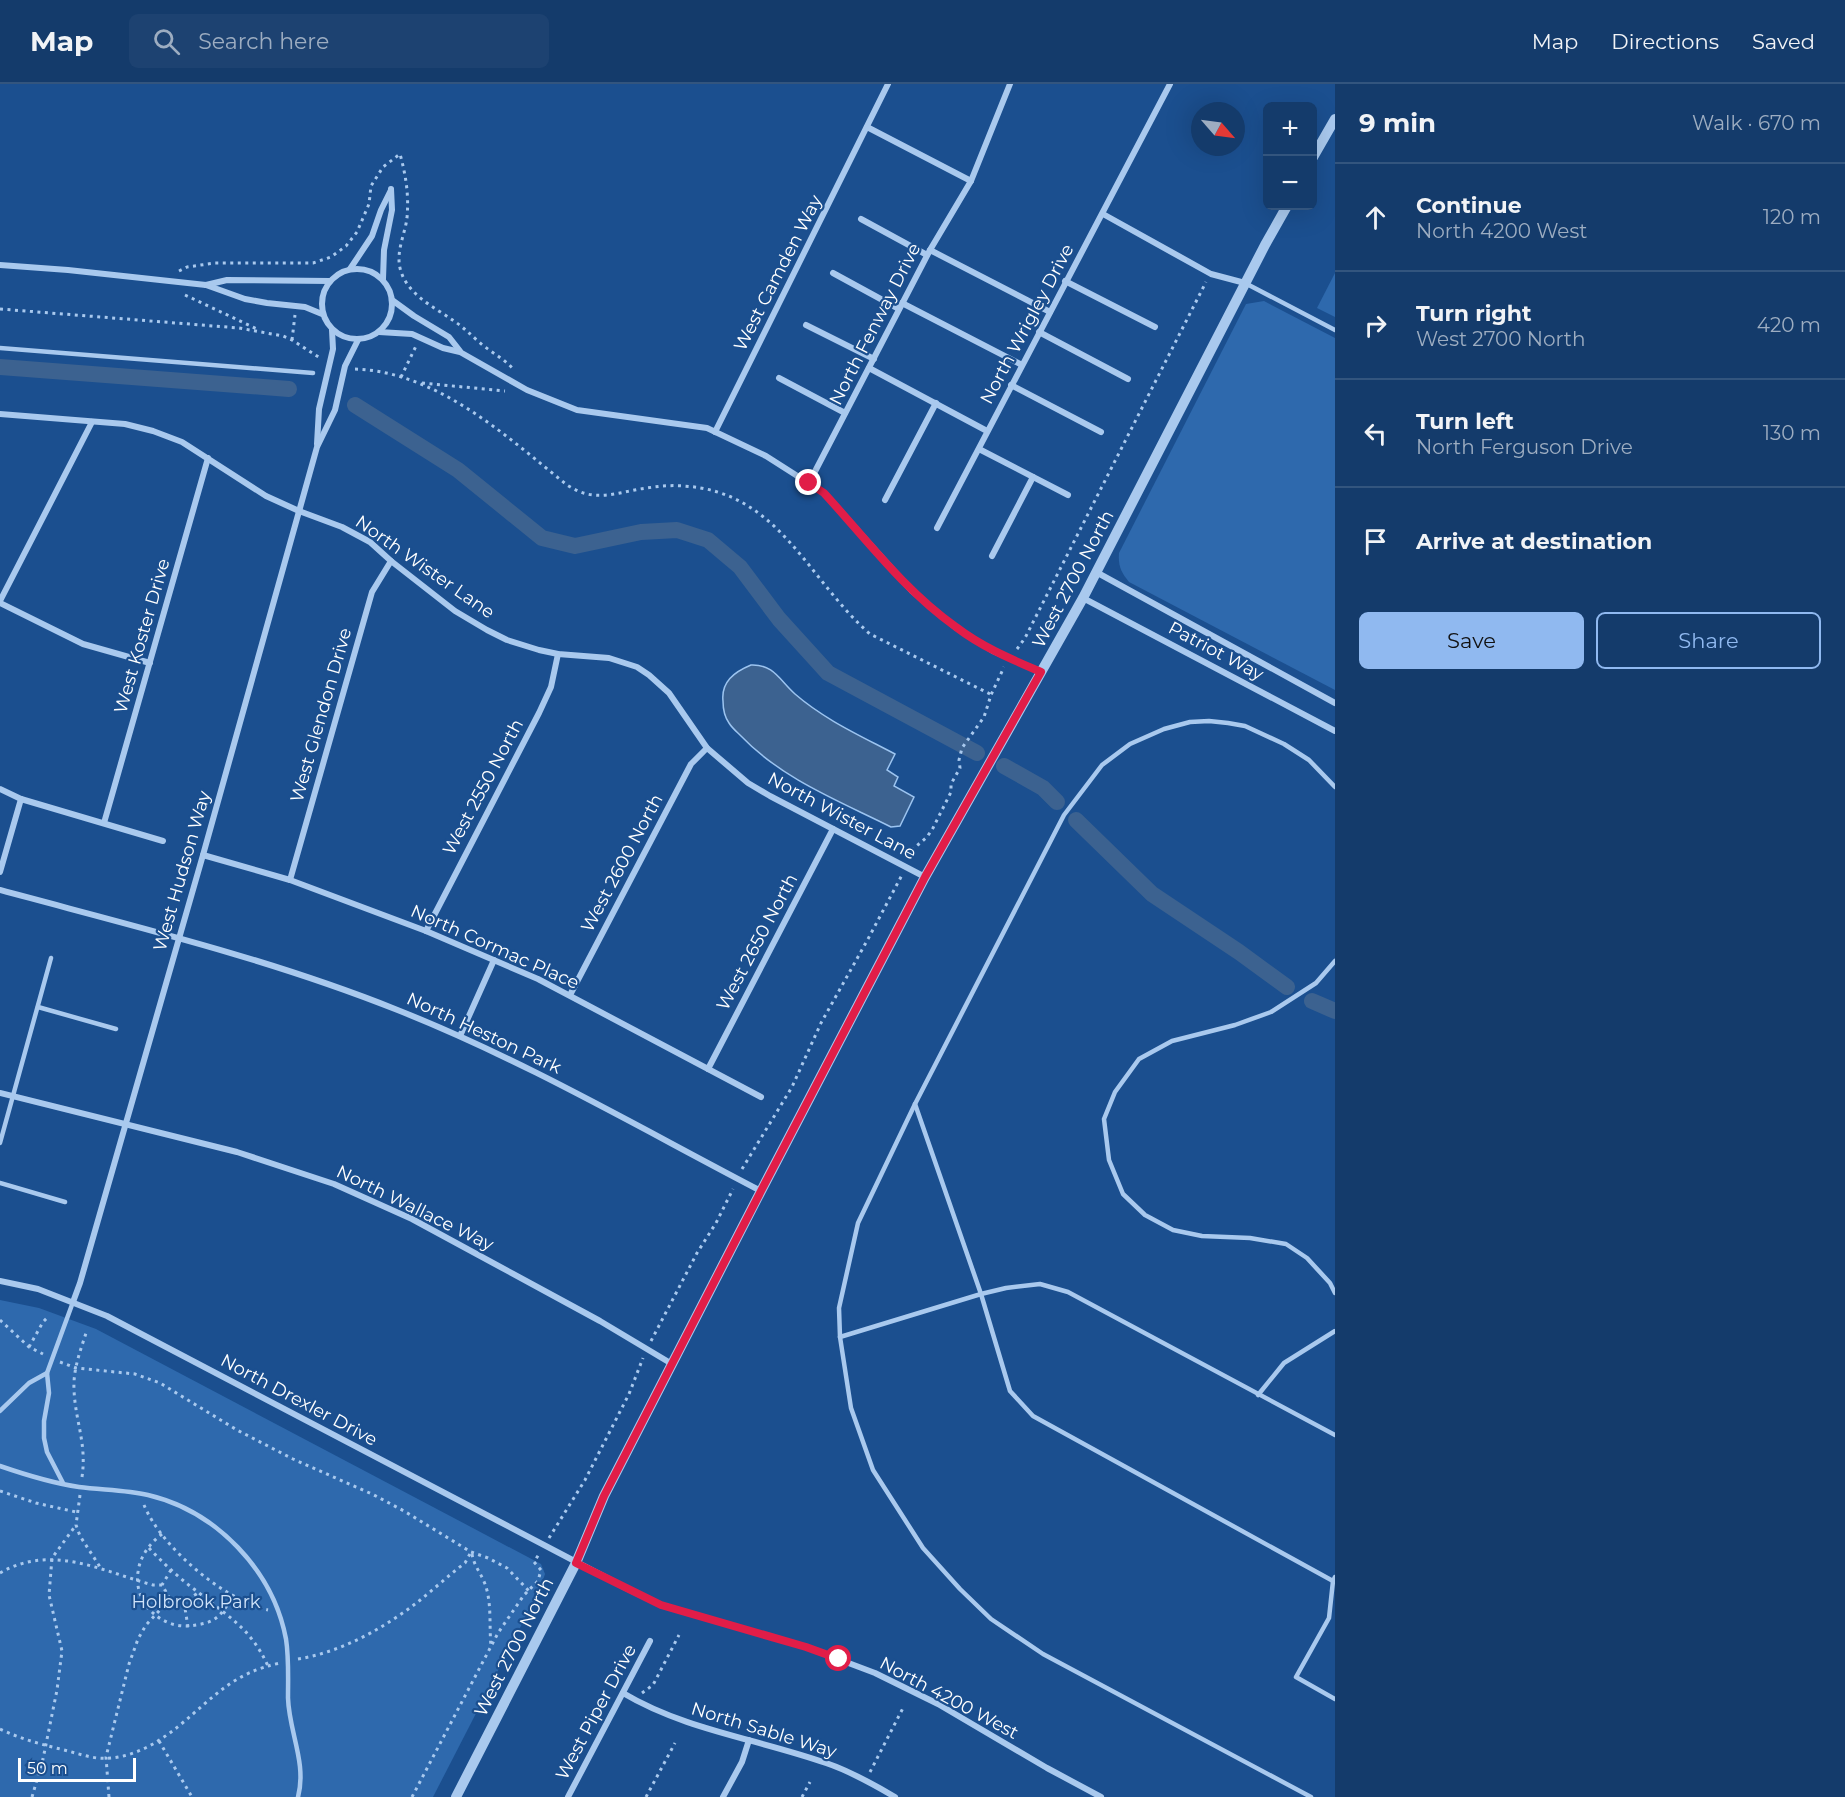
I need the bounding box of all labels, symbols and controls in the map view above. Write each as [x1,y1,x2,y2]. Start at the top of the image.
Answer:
search box [129,14,549,68]
text: Map [30,24,93,58]
icon: search [150,25,183,58]
text: Search here [198,28,329,55]
text: Map [1532,29,1578,54]
text: Directions [1611,29,1719,54]
text: Saved [1752,29,1815,54]
north arrow [1191,102,1245,156]
map controls [1263,102,1317,210]
button: + [1263,102,1317,156]
text: 9 min [1359,107,1436,139]
text: Walk · 670 m [1692,111,1821,135]
button: − [1263,156,1317,210]
street label: West Camden Way [729,191,827,355]
text: Continue [1416,192,1522,219]
icon: ahead [1359,201,1392,234]
text: 120 m [1763,205,1821,229]
text: North 4200 West [1416,219,1587,243]
street label: North Fenway Drive [825,239,925,409]
street label: North Wrigley Drive [975,240,1079,408]
text: Turn right [1416,300,1531,327]
icon: right [1359,309,1392,342]
text: 420 m [1757,313,1821,337]
text: West 2700 North [1416,327,1586,351]
text: Turn left [1416,408,1514,435]
icon: left [1359,417,1392,450]
text: 130 m [1763,421,1821,445]
text: North Ferguson Drive [1416,435,1633,459]
route end [795,469,821,495]
street label: West 2700 North [1027,506,1119,652]
street label: North Wister Lane [351,511,499,623]
icon: arrive [1359,525,1392,558]
text: Arrive at destination [1416,528,1652,555]
street label: West Koster Drive [109,556,175,716]
button: Save [1359,612,1584,669]
button: Share [1596,612,1821,669]
street label: Patriot Way [1165,617,1268,685]
street label: West Glendon Drive [286,625,356,805]
street label: West 2550 North [438,715,528,859]
street label: North Wister Lane [764,768,920,864]
street label: West Hudson Way [149,788,215,954]
street label: West 2600 North [576,790,668,936]
street label: West 2650 North [712,870,802,1014]
street label: North Cormac Place [407,900,583,994]
street label: North Heston Park [403,987,565,1079]
street label: North Wallace Way [333,1160,497,1256]
street label: North Drexler Drive [217,1349,381,1451]
street label: West 2700 North [470,1574,558,1720]
park label: Holbrook Park [131,1591,261,1613]
street label: West Piper Drive [551,1640,641,1784]
route start [825,1645,851,1671]
street label: North 4200 West [876,1652,1022,1744]
street label: North Sable Way [689,1697,840,1763]
scale bar [18,1755,136,1782]
text: 50 m [27,1759,68,1778]

